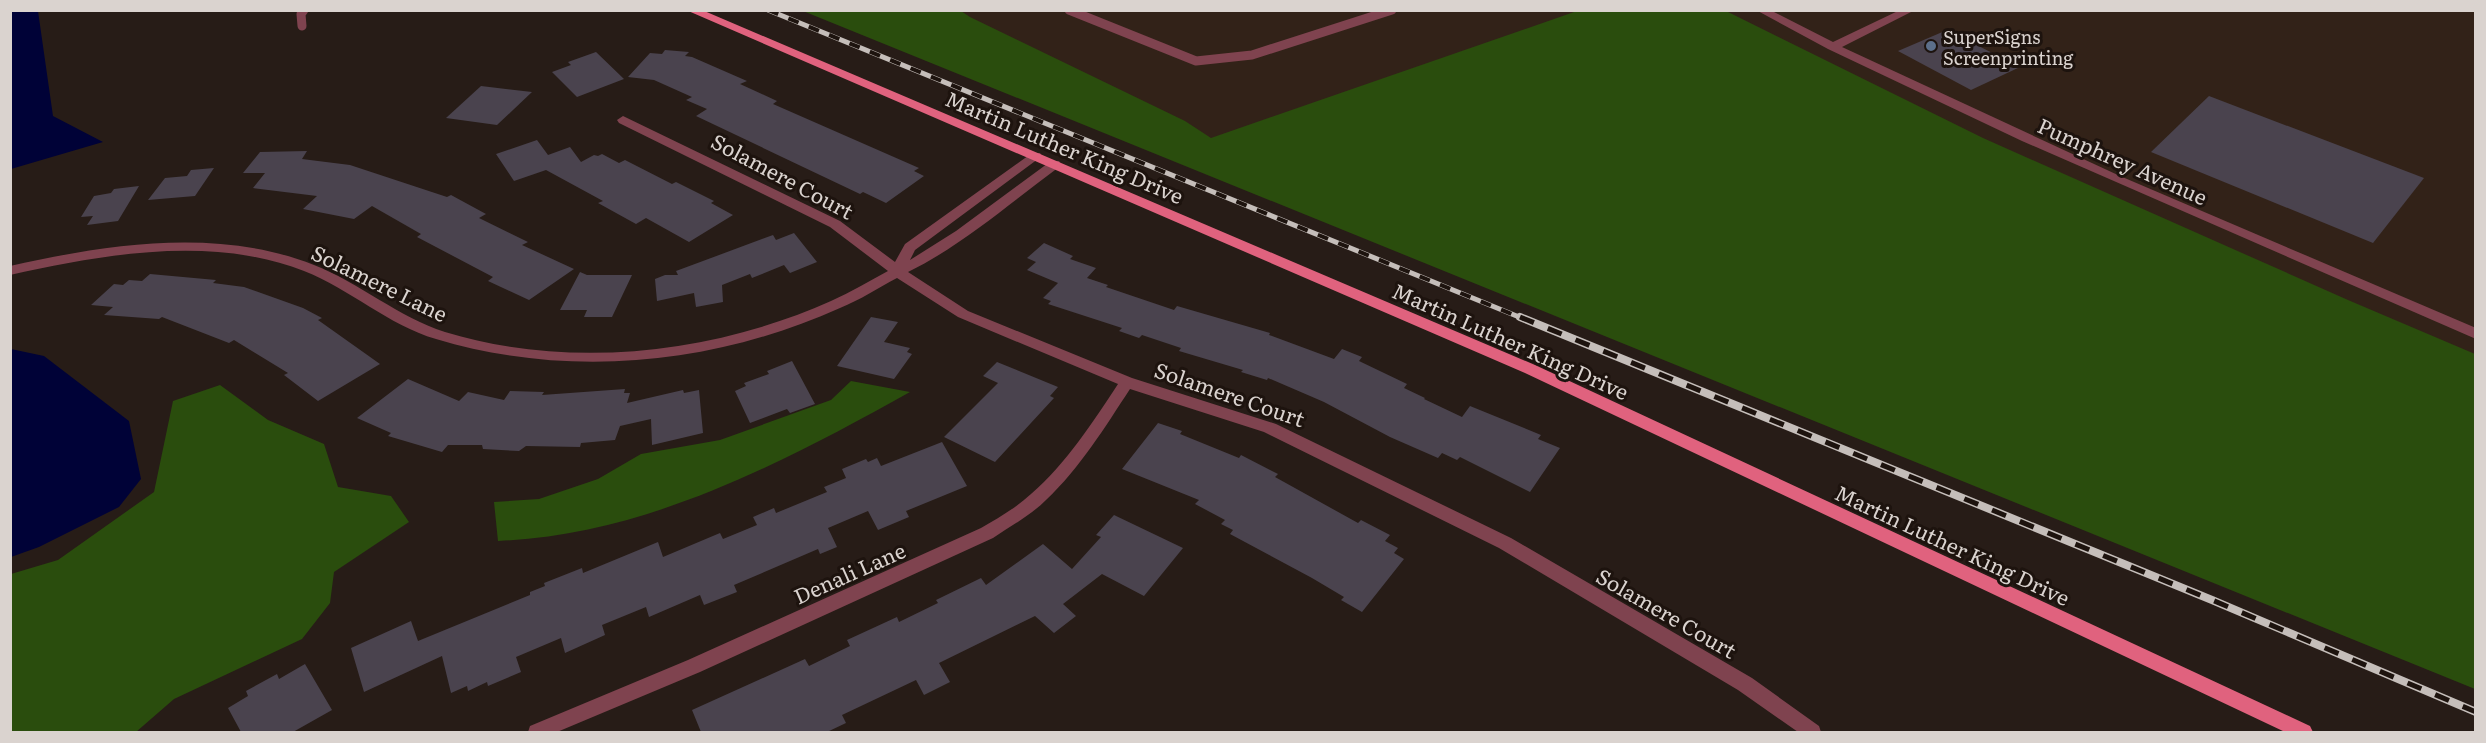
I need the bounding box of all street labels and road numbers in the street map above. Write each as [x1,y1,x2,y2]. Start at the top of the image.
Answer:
street label: Martin Luther King Drive [941,82,1189,210]
street label: Pumphrey Avenue [2033,109,2213,211]
street label: Solamere Court [706,124,860,226]
street label: Solamere Lane [307,236,453,328]
street label: Martin Luther King Drive [1388,274,1634,406]
street label: Solamere Court [1151,353,1310,433]
street label: Martin Luther King Drive [1831,476,2076,612]
street label: Denali Lane [788,534,910,610]
street label: Solamere Court [1591,559,1743,665]

